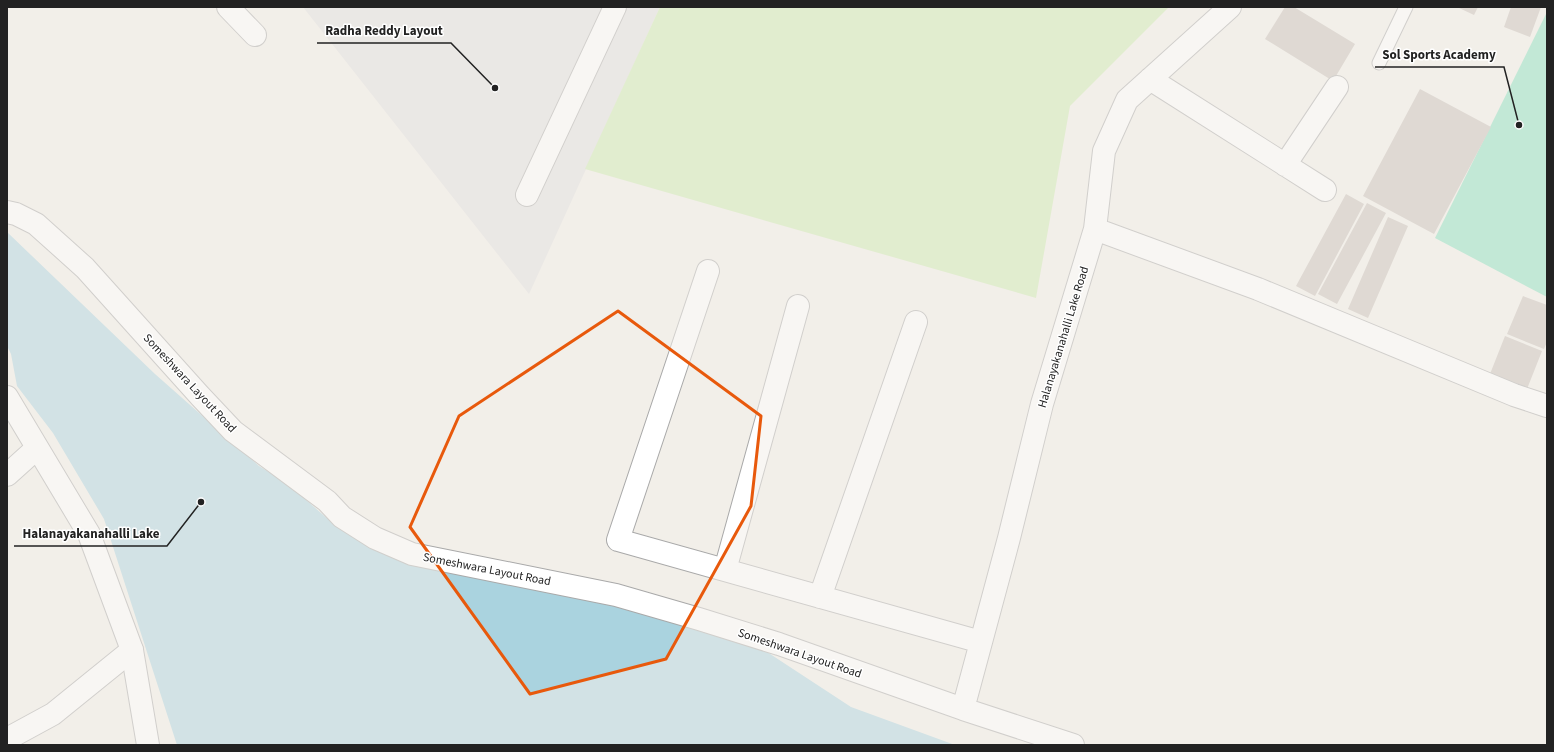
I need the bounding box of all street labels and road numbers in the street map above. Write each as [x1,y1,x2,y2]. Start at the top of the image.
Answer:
street label: Halanayakanahalli Lake Road [1034,264,1093,410]
street label: Someshwara Layout Road [139,330,240,437]
street label: Someshwara Layout Road [422,549,552,590]
street label: Someshwara Layout Road [736,624,864,683]

